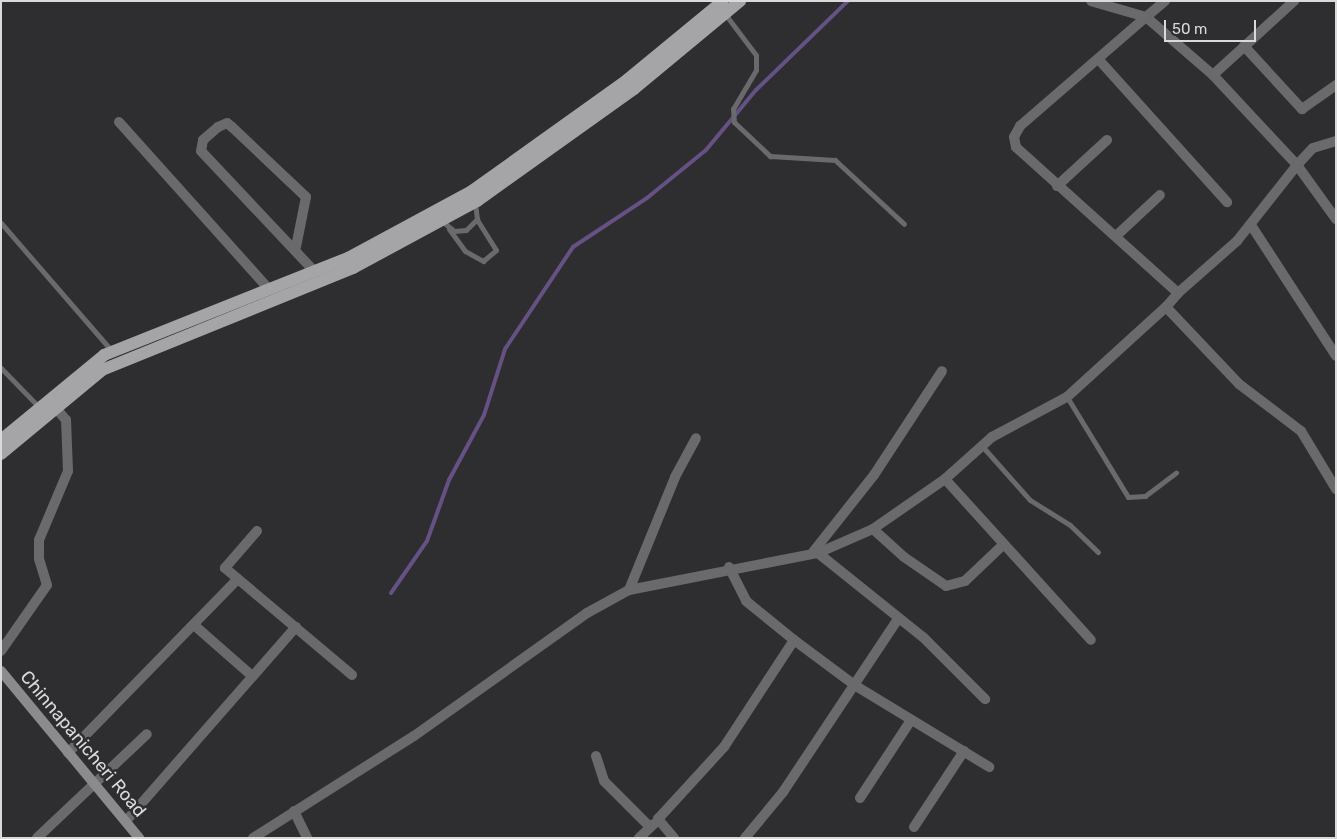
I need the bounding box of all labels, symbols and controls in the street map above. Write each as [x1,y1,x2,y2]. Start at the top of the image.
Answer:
scale bar [1167,10,1260,42]
text: 50 m [1172,20,1207,38]
street label: Chinnapanicheri Road [16,666,150,822]

